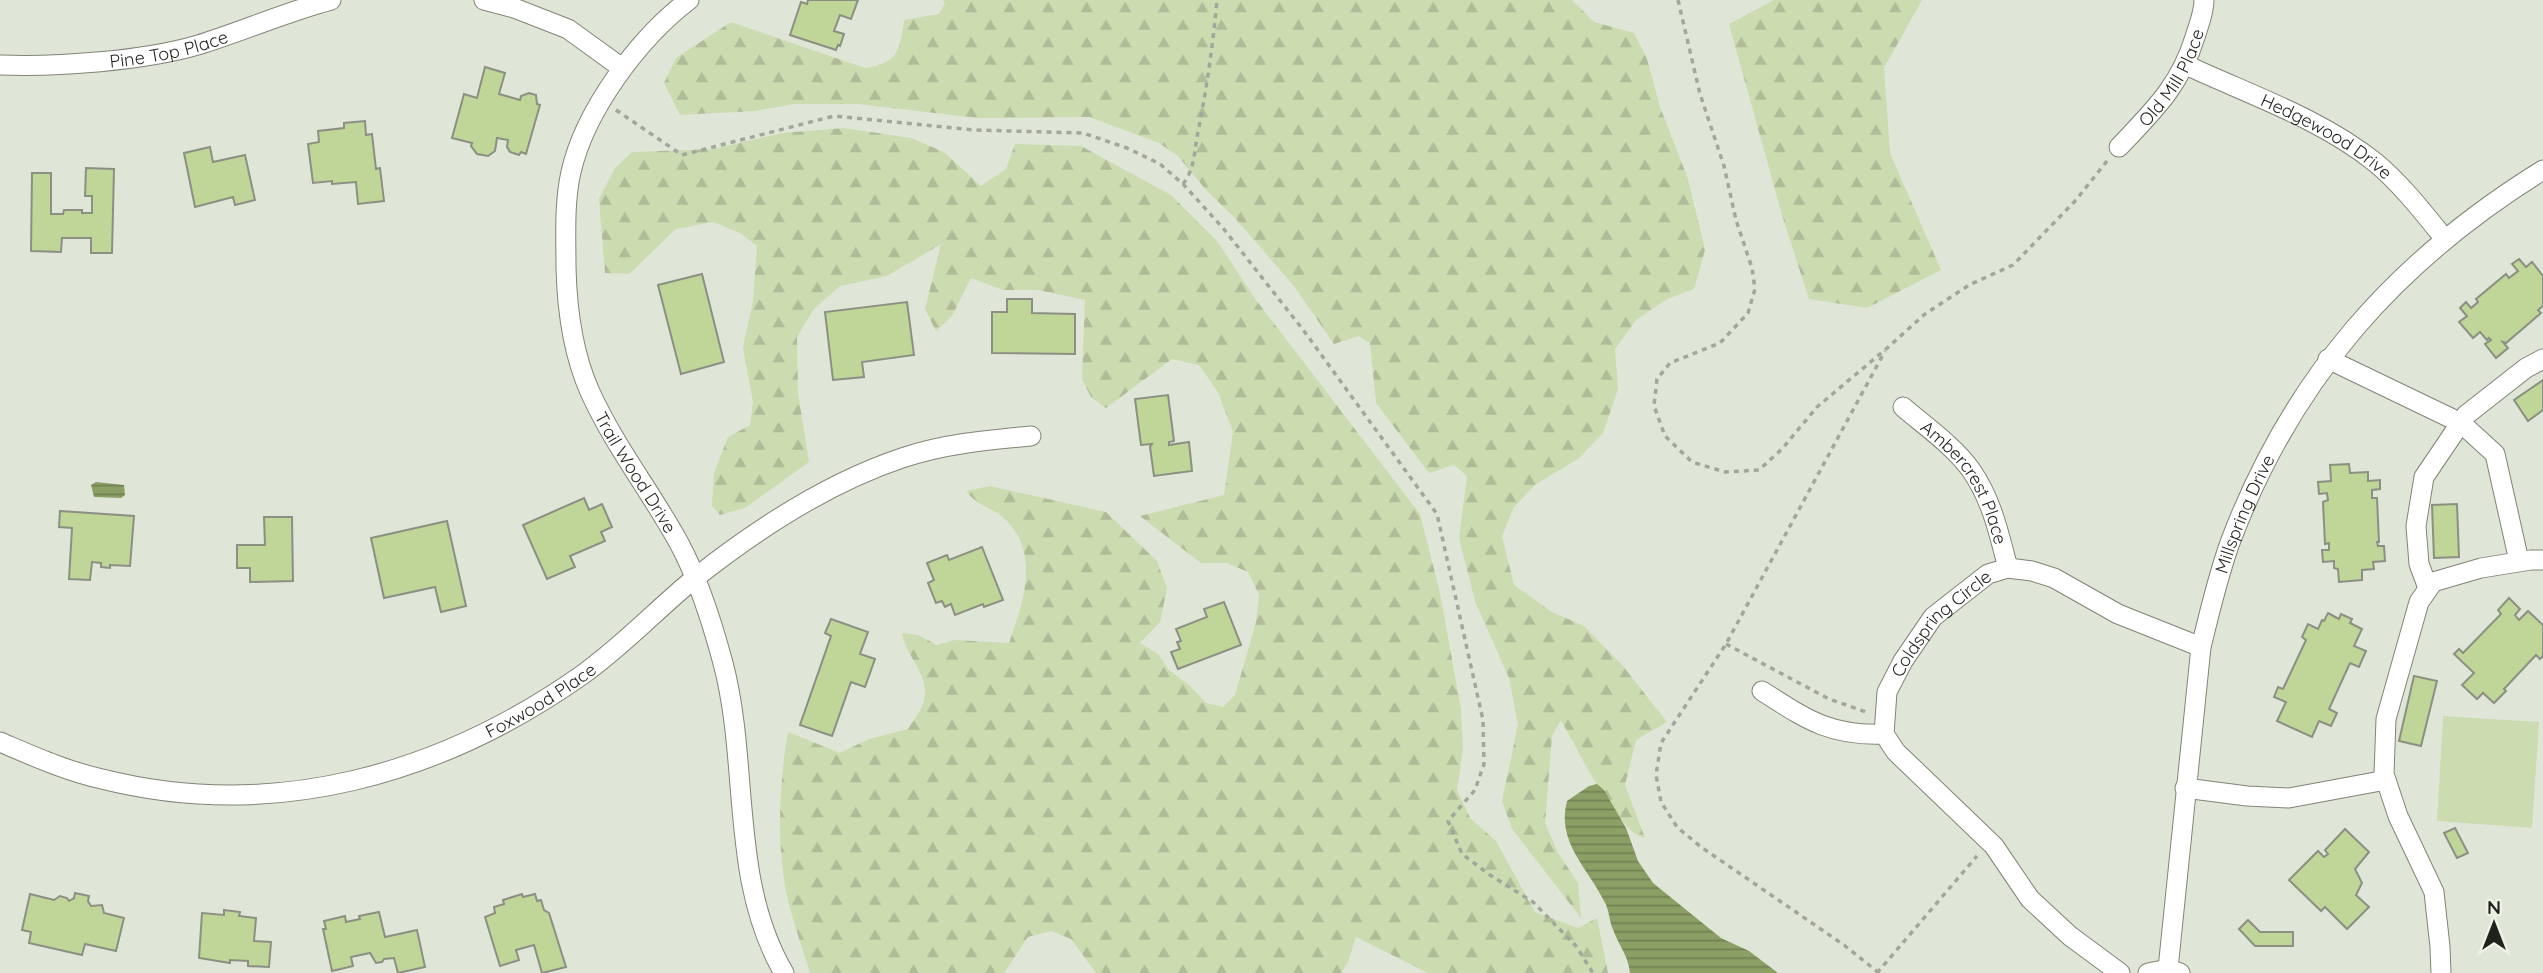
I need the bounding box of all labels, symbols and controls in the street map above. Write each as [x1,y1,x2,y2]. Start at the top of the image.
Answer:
street label: Pine Top Place [108,24,231,72]
street label: Old Mill Place [2133,25,2208,131]
street label: Hedgewood Drive [2257,88,2398,184]
street label: Trail Wood Drive [590,407,682,537]
street label: Ambercrest Place [1916,415,2013,547]
street label: Millspring Drive [2209,450,2279,576]
street label: Coldspring Circle [1885,565,1996,681]
street label: Foxwood Place [481,657,600,743]
north arrow [2459,889,2529,959]
text: N [2487,895,2501,919]

